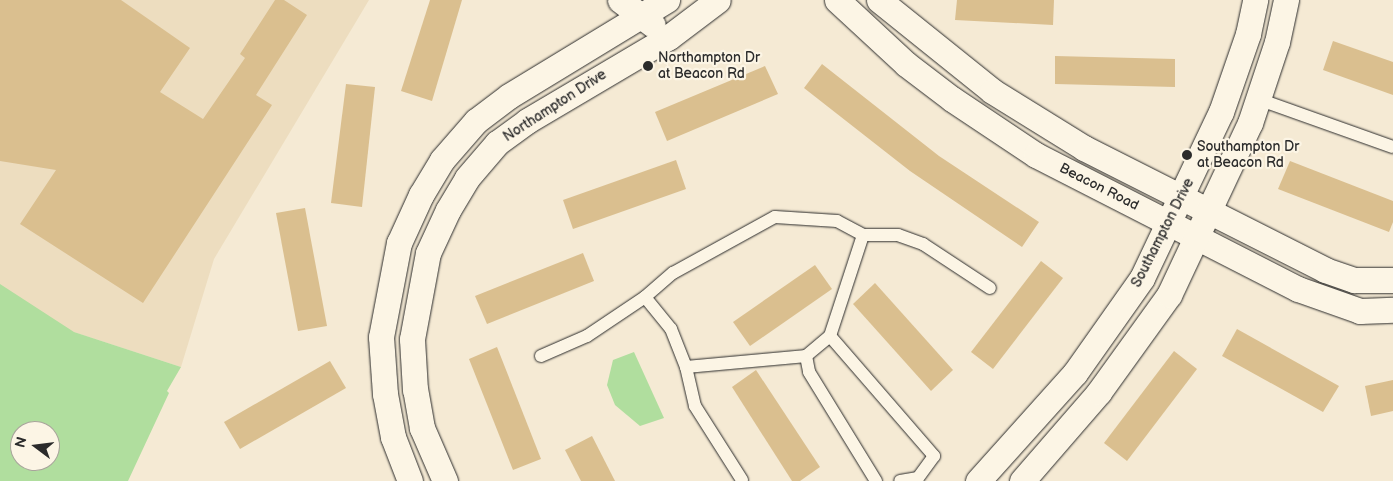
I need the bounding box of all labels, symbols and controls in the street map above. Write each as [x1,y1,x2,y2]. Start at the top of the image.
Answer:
place label: Northampton Dr at Beacon Rd [658,50,760,82]
marker: Northampton Dr at Beacon Rd [642,60,654,72]
street label: Northampton Drive [500,66,610,146]
place label: Southampton Dr at Beacon Rd [1197,139,1299,172]
marker: Southampton Dr at Beacon Rd [1181,149,1193,161]
street label: Beacon Road [1057,160,1141,214]
street label: Southampton Drive [1128,176,1198,290]
north arrow [10,421,60,471]
text: N [11,435,31,450]

